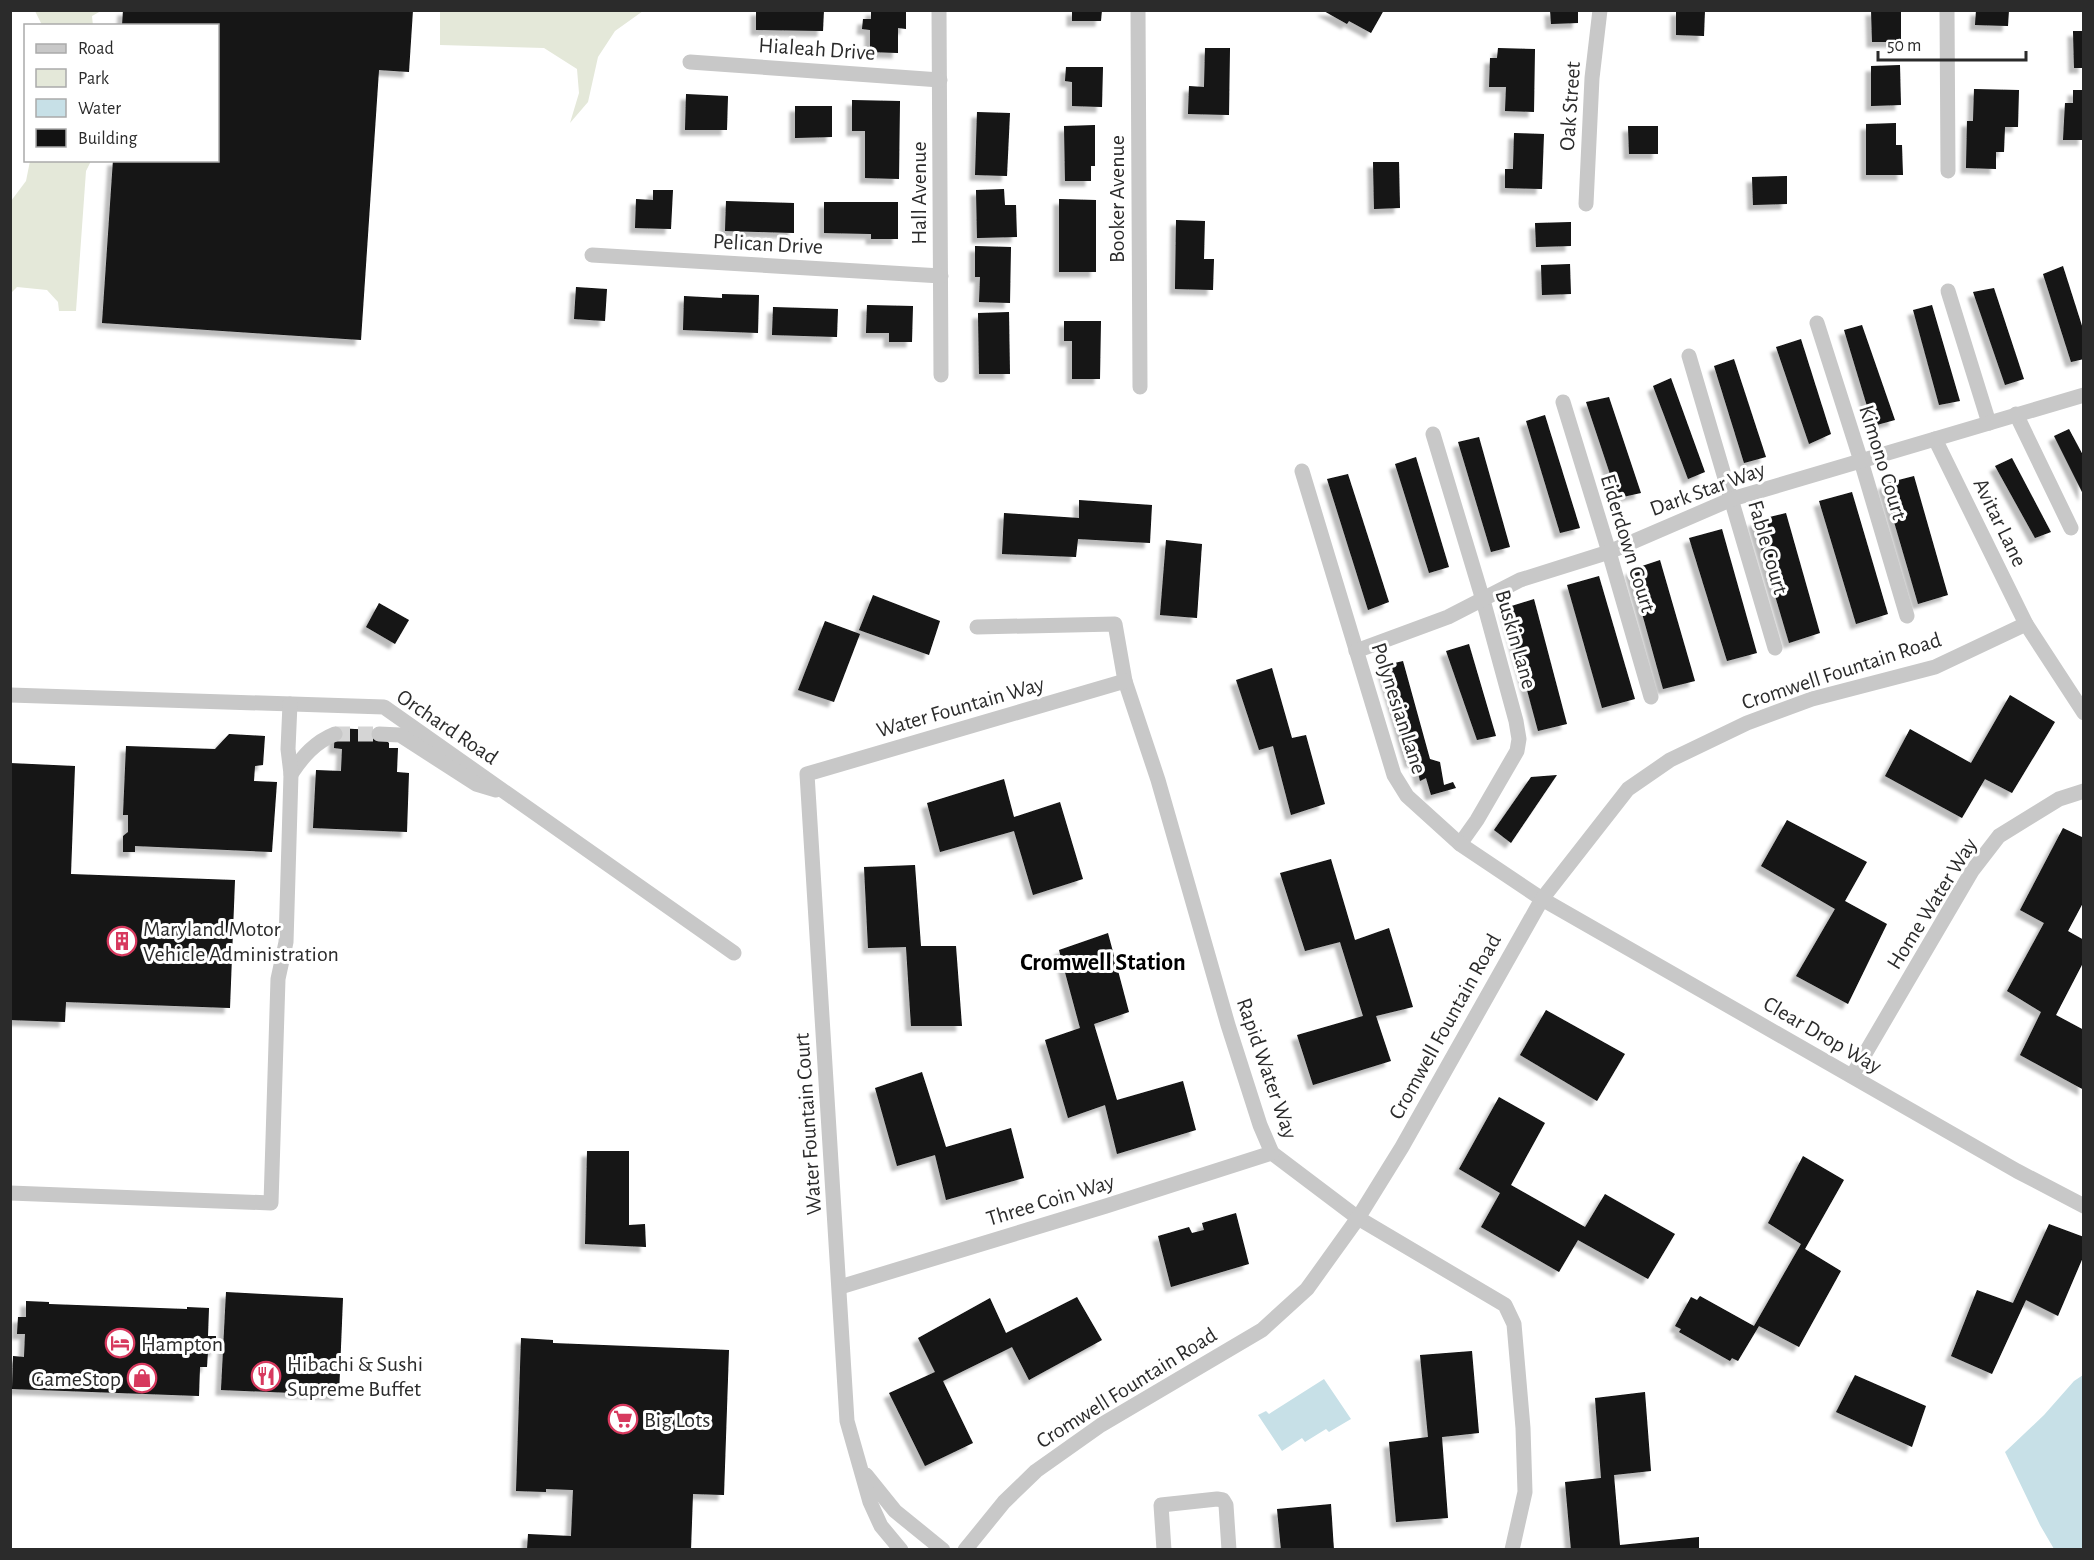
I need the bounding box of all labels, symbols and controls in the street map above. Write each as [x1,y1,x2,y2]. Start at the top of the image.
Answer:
legend [24,24,219,162]
scale bar [1878,24,2026,62]
street label: Hialeah Drive [758,34,876,64]
text: 50 m [1887,37,1921,55]
text: Road [78,40,114,58]
street label: Oak Street [1556,61,1584,152]
text: Park [78,70,110,88]
text: Water [78,100,121,118]
text: Building [78,130,138,148]
street label: Booker Avenue [1106,135,1128,263]
street label: Hall Avenue [908,141,930,245]
street label: Pelican Drive [712,230,824,258]
street label: Kimono Court [1855,403,1911,522]
street label: Dark Star Way [1647,458,1768,520]
street label: Eiderdown Court [1597,472,1659,615]
street label: Avitar Lane [1969,475,2031,570]
street label: Fable Court [1744,498,1792,597]
street label: Buskin Lane [1491,587,1541,691]
street label: Cromwell Fountain Road [1739,628,1944,714]
street label: Polynesian Lane [1367,640,1431,777]
street label: Water Fountain Way [874,672,1047,741]
street label: Orchard Road [393,685,502,769]
street label: Home Water Way [1883,833,1981,973]
place label: Maryland Motor Vehicle Administration [143,918,339,965]
building icon: Maryland Motor Vehicle Administration [106,925,138,957]
street label: Cromwell Fountain Road [1385,930,1505,1123]
district label: Cromwell Station [1020,951,1186,975]
street label: Clear Drop Way [1760,992,1886,1078]
street label: Rapid Water Way [1233,995,1302,1142]
street label: Water Fountain Court [791,1032,825,1216]
street label: Three Coin Way [984,1170,1117,1230]
street label: Cromwell Fountain Road [1032,1323,1221,1452]
hotel icon: Hampton [104,1327,136,1359]
place label: Hampton [141,1333,223,1355]
place label: Hibachi & Sushi Supreme Buffet [287,1353,423,1400]
restaurant icon: Hibachi & Sushi Supreme Buffet [250,1360,282,1392]
shop icon: GameStop [126,1362,158,1394]
place label: GameStop [31,1368,121,1390]
supermarket icon: Big Lots [607,1403,639,1435]
place label: Big Lots [644,1409,710,1431]

